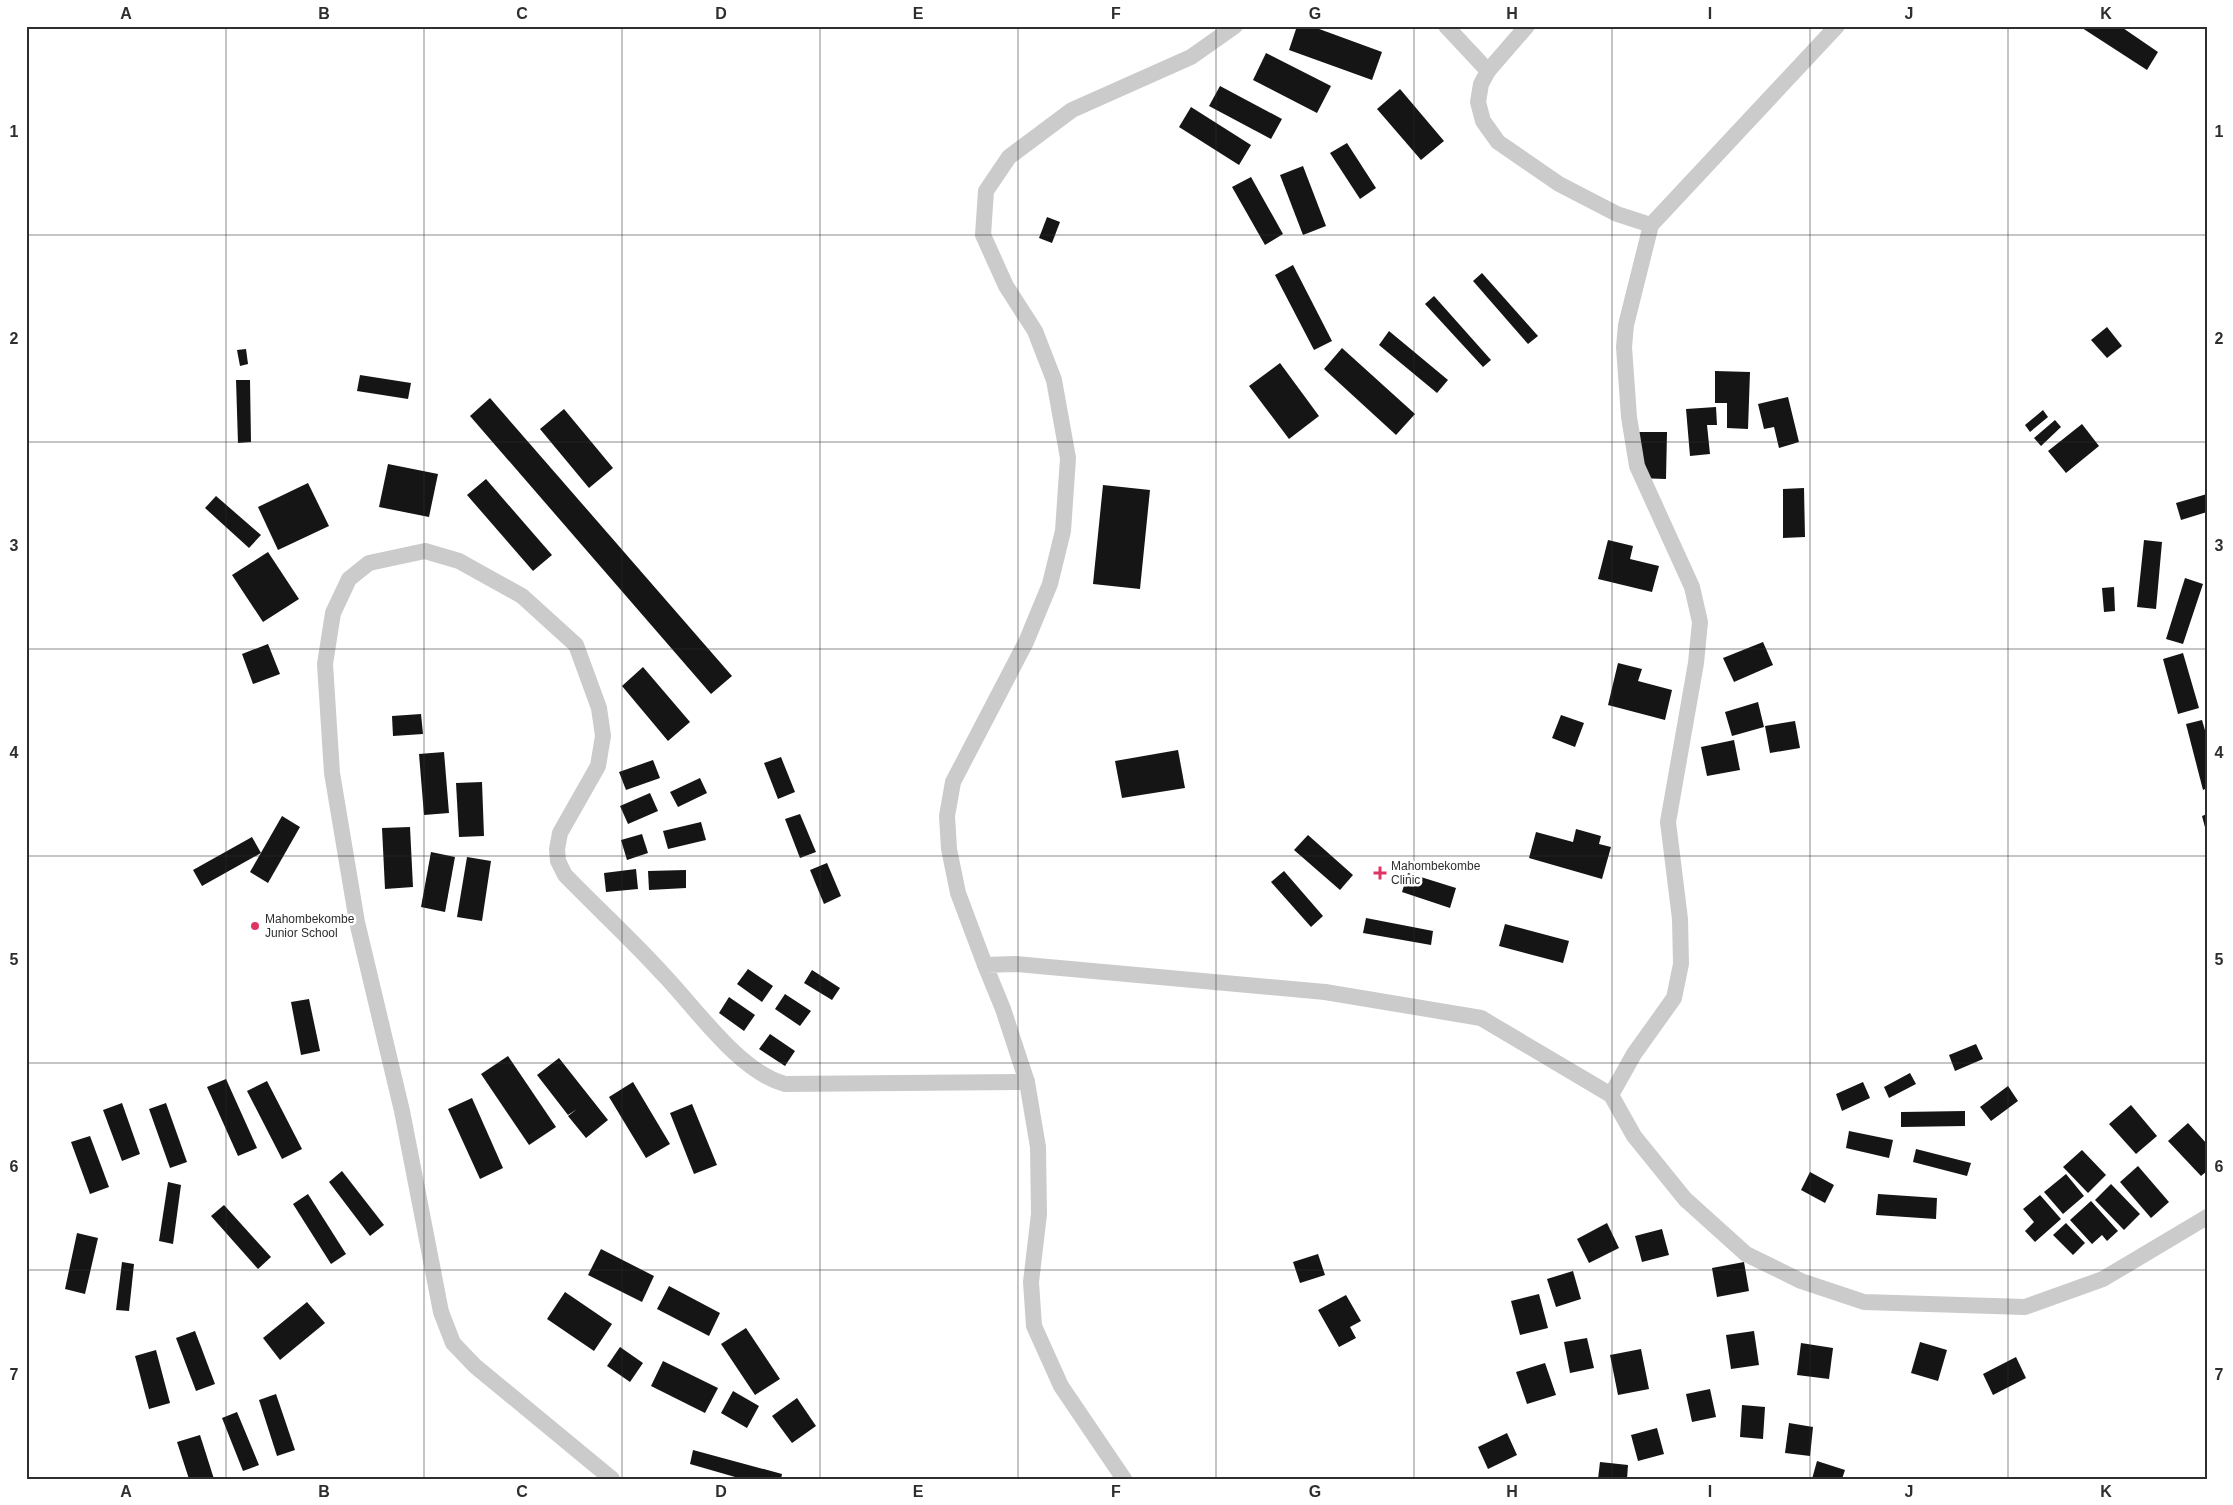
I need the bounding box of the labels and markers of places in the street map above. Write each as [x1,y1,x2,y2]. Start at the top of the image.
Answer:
place label: Mahombekombe Clinic [1391,859,1481,887]
marker: Mahombekombe Clinic [1373,866,1387,880]
place label: Mahombekombe Junior School [265,912,355,940]
marker: Mahombekombe Junior School [249,920,261,932]

